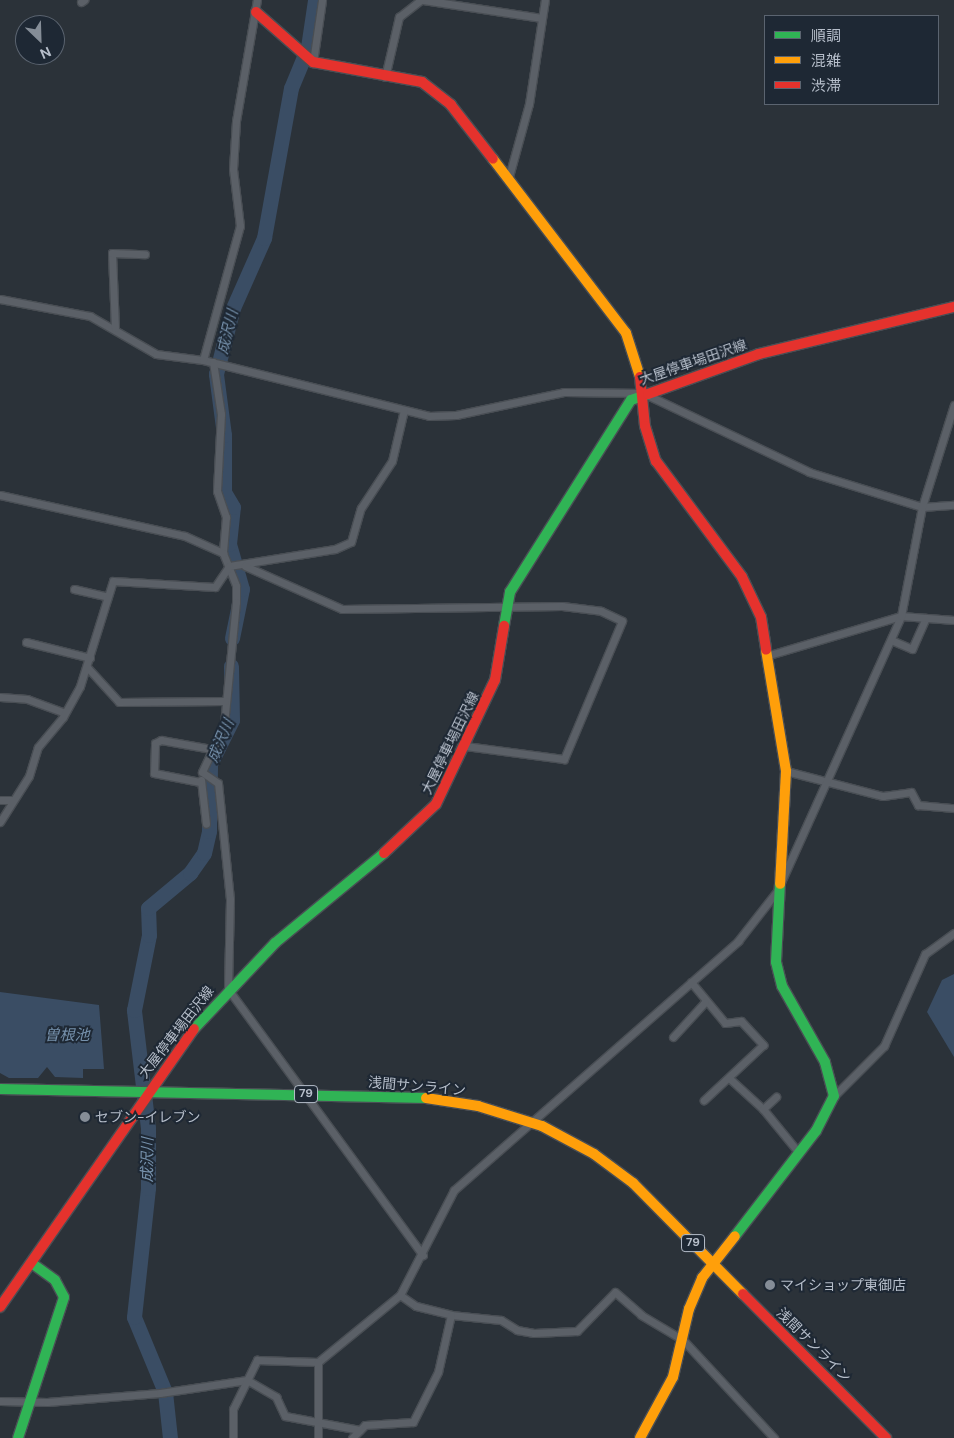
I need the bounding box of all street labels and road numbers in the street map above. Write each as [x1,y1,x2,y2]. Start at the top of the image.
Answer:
street label: 大屋停車場田沢線 [637,336,749,388]
street label: 大屋停車場田沢線 [418,689,482,797]
street label: 大屋停車場田沢線 [135,983,217,1081]
street label: 浅間サンライン [367,1073,467,1099]
road number: 79 [294,1084,318,1104]
road number: 79 [680,1234,706,1252]
street label: 浅間サンライン [773,1304,855,1386]

